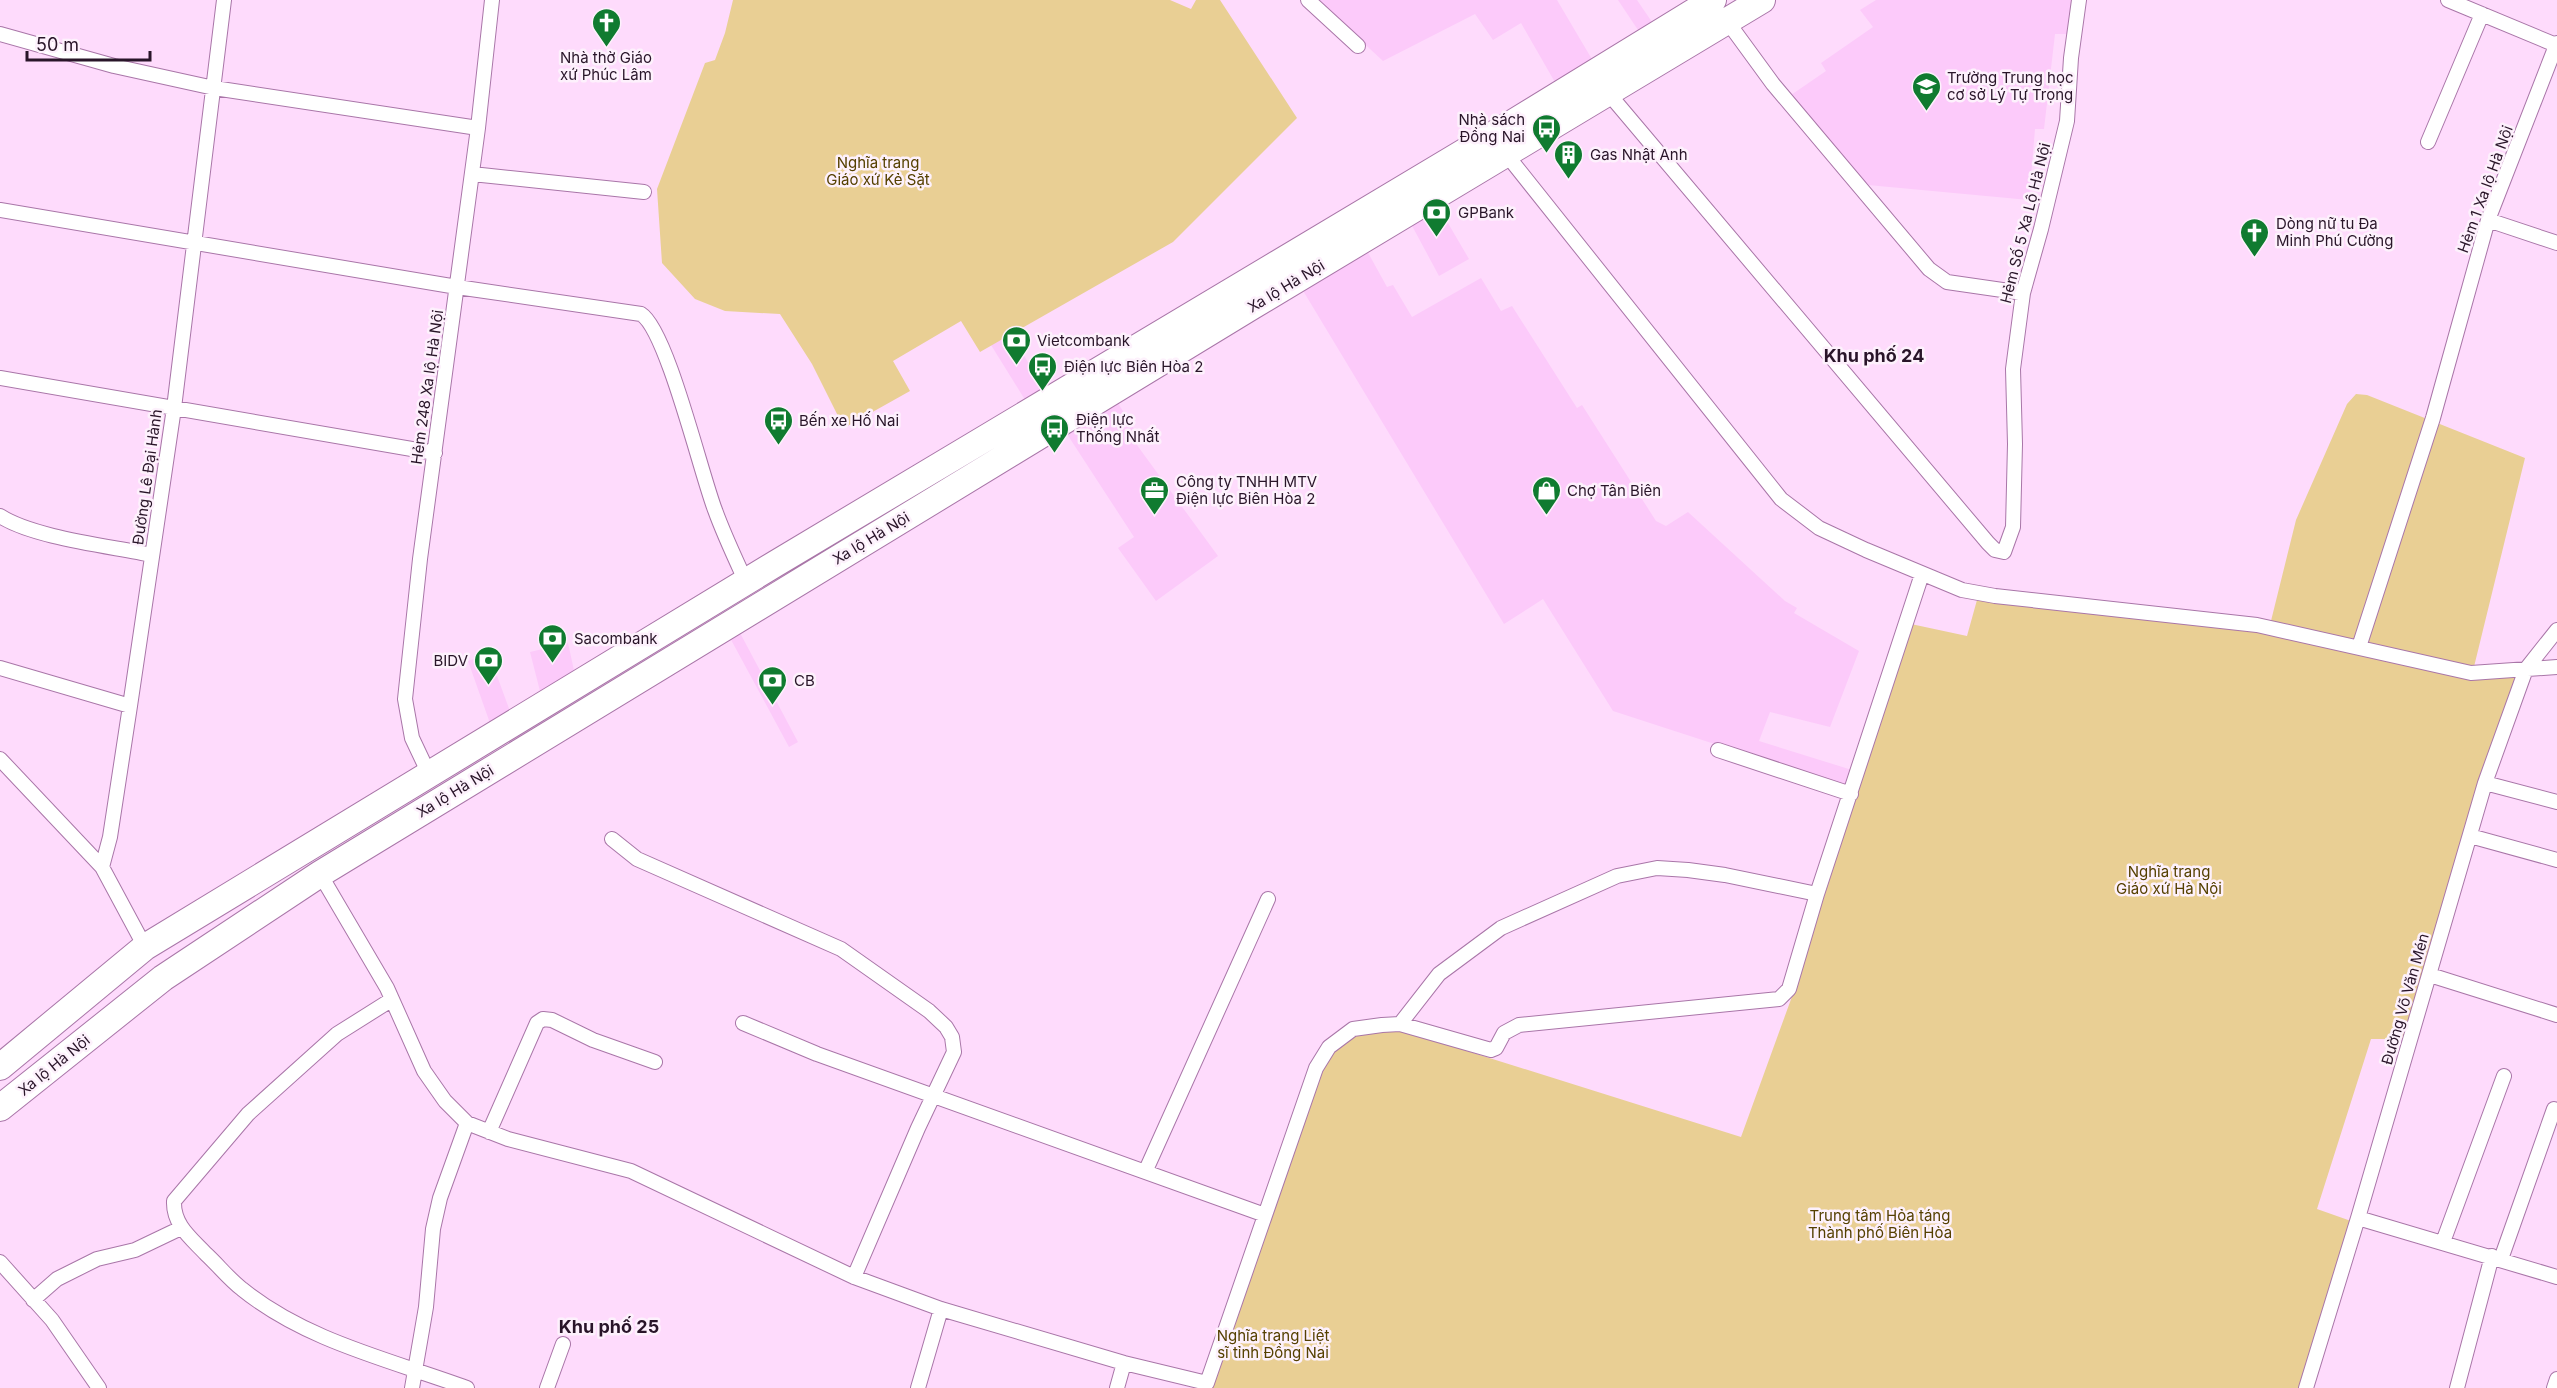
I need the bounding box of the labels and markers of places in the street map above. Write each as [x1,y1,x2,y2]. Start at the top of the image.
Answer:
church icon: Nhà thờ Giáo xứ Phúc Lâm [590,6,622,48]
place label: Nhà thờ Giáo xứ Phúc Lâm [560,48,652,84]
place label: Trường Trung học cơ sở Lý Tự Trọng [1947,68,2074,104]
school or university icon: Trường Trung học cơ sở Lý Tự Trọng [1910,70,1942,112]
place label: Nhà sách Đồng Nai [1458,110,1525,146]
bus stop icon: Nhà sách Đồng Nai [1530,112,1562,154]
building icon: Gas Nhật Anh [1553,138,1585,180]
place label: Gas Nhật Anh [1590,145,1688,164]
bank icon: GPBank [1421,196,1453,238]
place label: GPBank [1458,203,1515,222]
place label: Dòng nữ tu Đa Minh Phú Cường [2276,214,2393,250]
church icon: Dòng nữ tu Đa Minh Phú Cường [2239,216,2271,258]
bank icon: Vietcombank [1000,324,1032,366]
place label: Vietcombank [1037,331,1131,350]
bus stop icon: Điện lực Biên Hòa 2 [1027,350,1059,392]
place label: Điện lực Biên Hòa 2 [1064,357,1203,376]
bus stop icon: Bến xe Hố Nai [762,404,794,446]
place label: Điện lực Thống Nhất [1076,410,1159,446]
place label: Bến xe Hố Nai [799,411,899,430]
bus stop icon: Điện lực Thống Nhất [1039,412,1071,454]
place label: Công ty TNHH MTV Điện lực Biên Hòa 2 [1176,472,1317,508]
office icon: Công ty TNHH MTV Điện lực Biên Hòa 2 [1139,474,1171,516]
shop icon: Chợ Tân Biên [1530,474,1562,516]
place label: Chợ Tân Biên [1567,481,1661,500]
bank icon: Sacombank [537,622,569,664]
place label: Sacombank [574,629,658,648]
bank icon: BIDV [473,644,505,686]
place label: BIDV [433,651,468,670]
bank icon: CB [757,664,789,706]
place label: CB [794,671,815,690]

